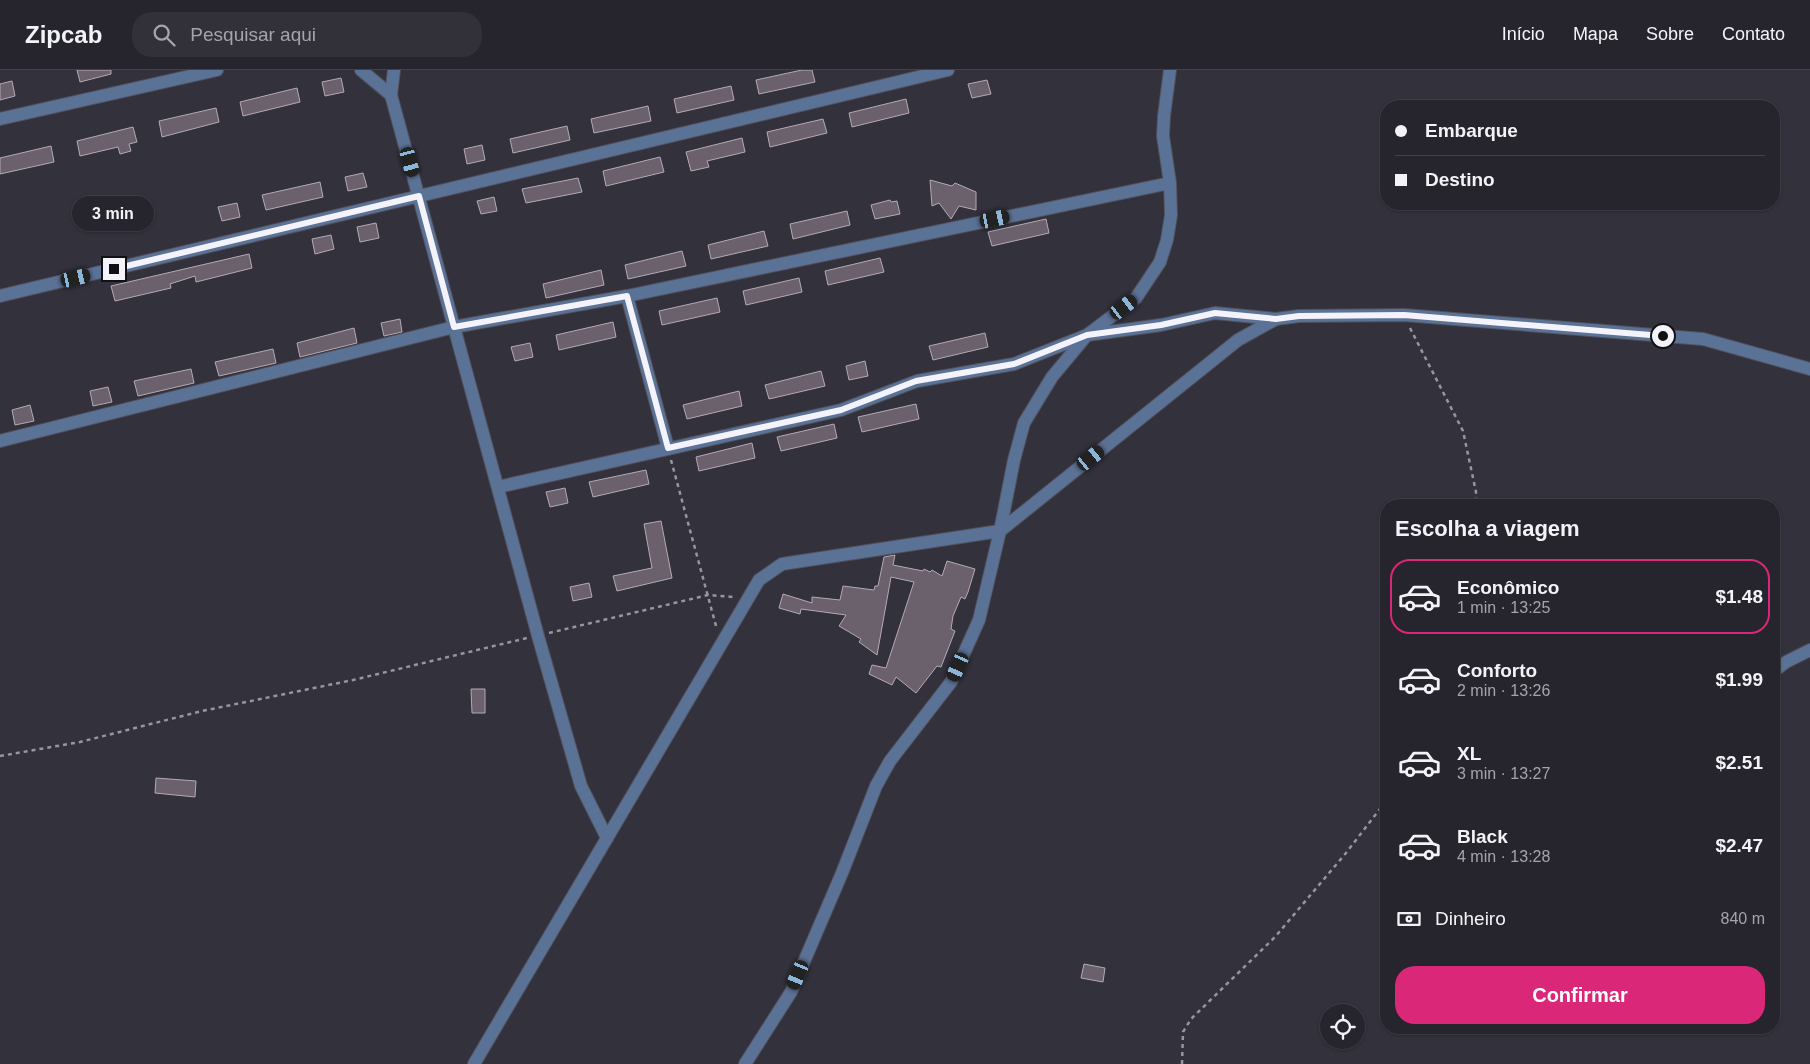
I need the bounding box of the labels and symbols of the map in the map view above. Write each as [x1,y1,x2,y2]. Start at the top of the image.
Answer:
car [398,146,421,178]
callout: 3 min [73,196,155,232]
car [978,209,1011,229]
route end [103,258,125,280]
car [59,267,92,289]
car [1107,292,1140,322]
route start [1652,325,1674,347]
car [1074,443,1107,473]
car [945,650,970,684]
car [785,958,810,992]

